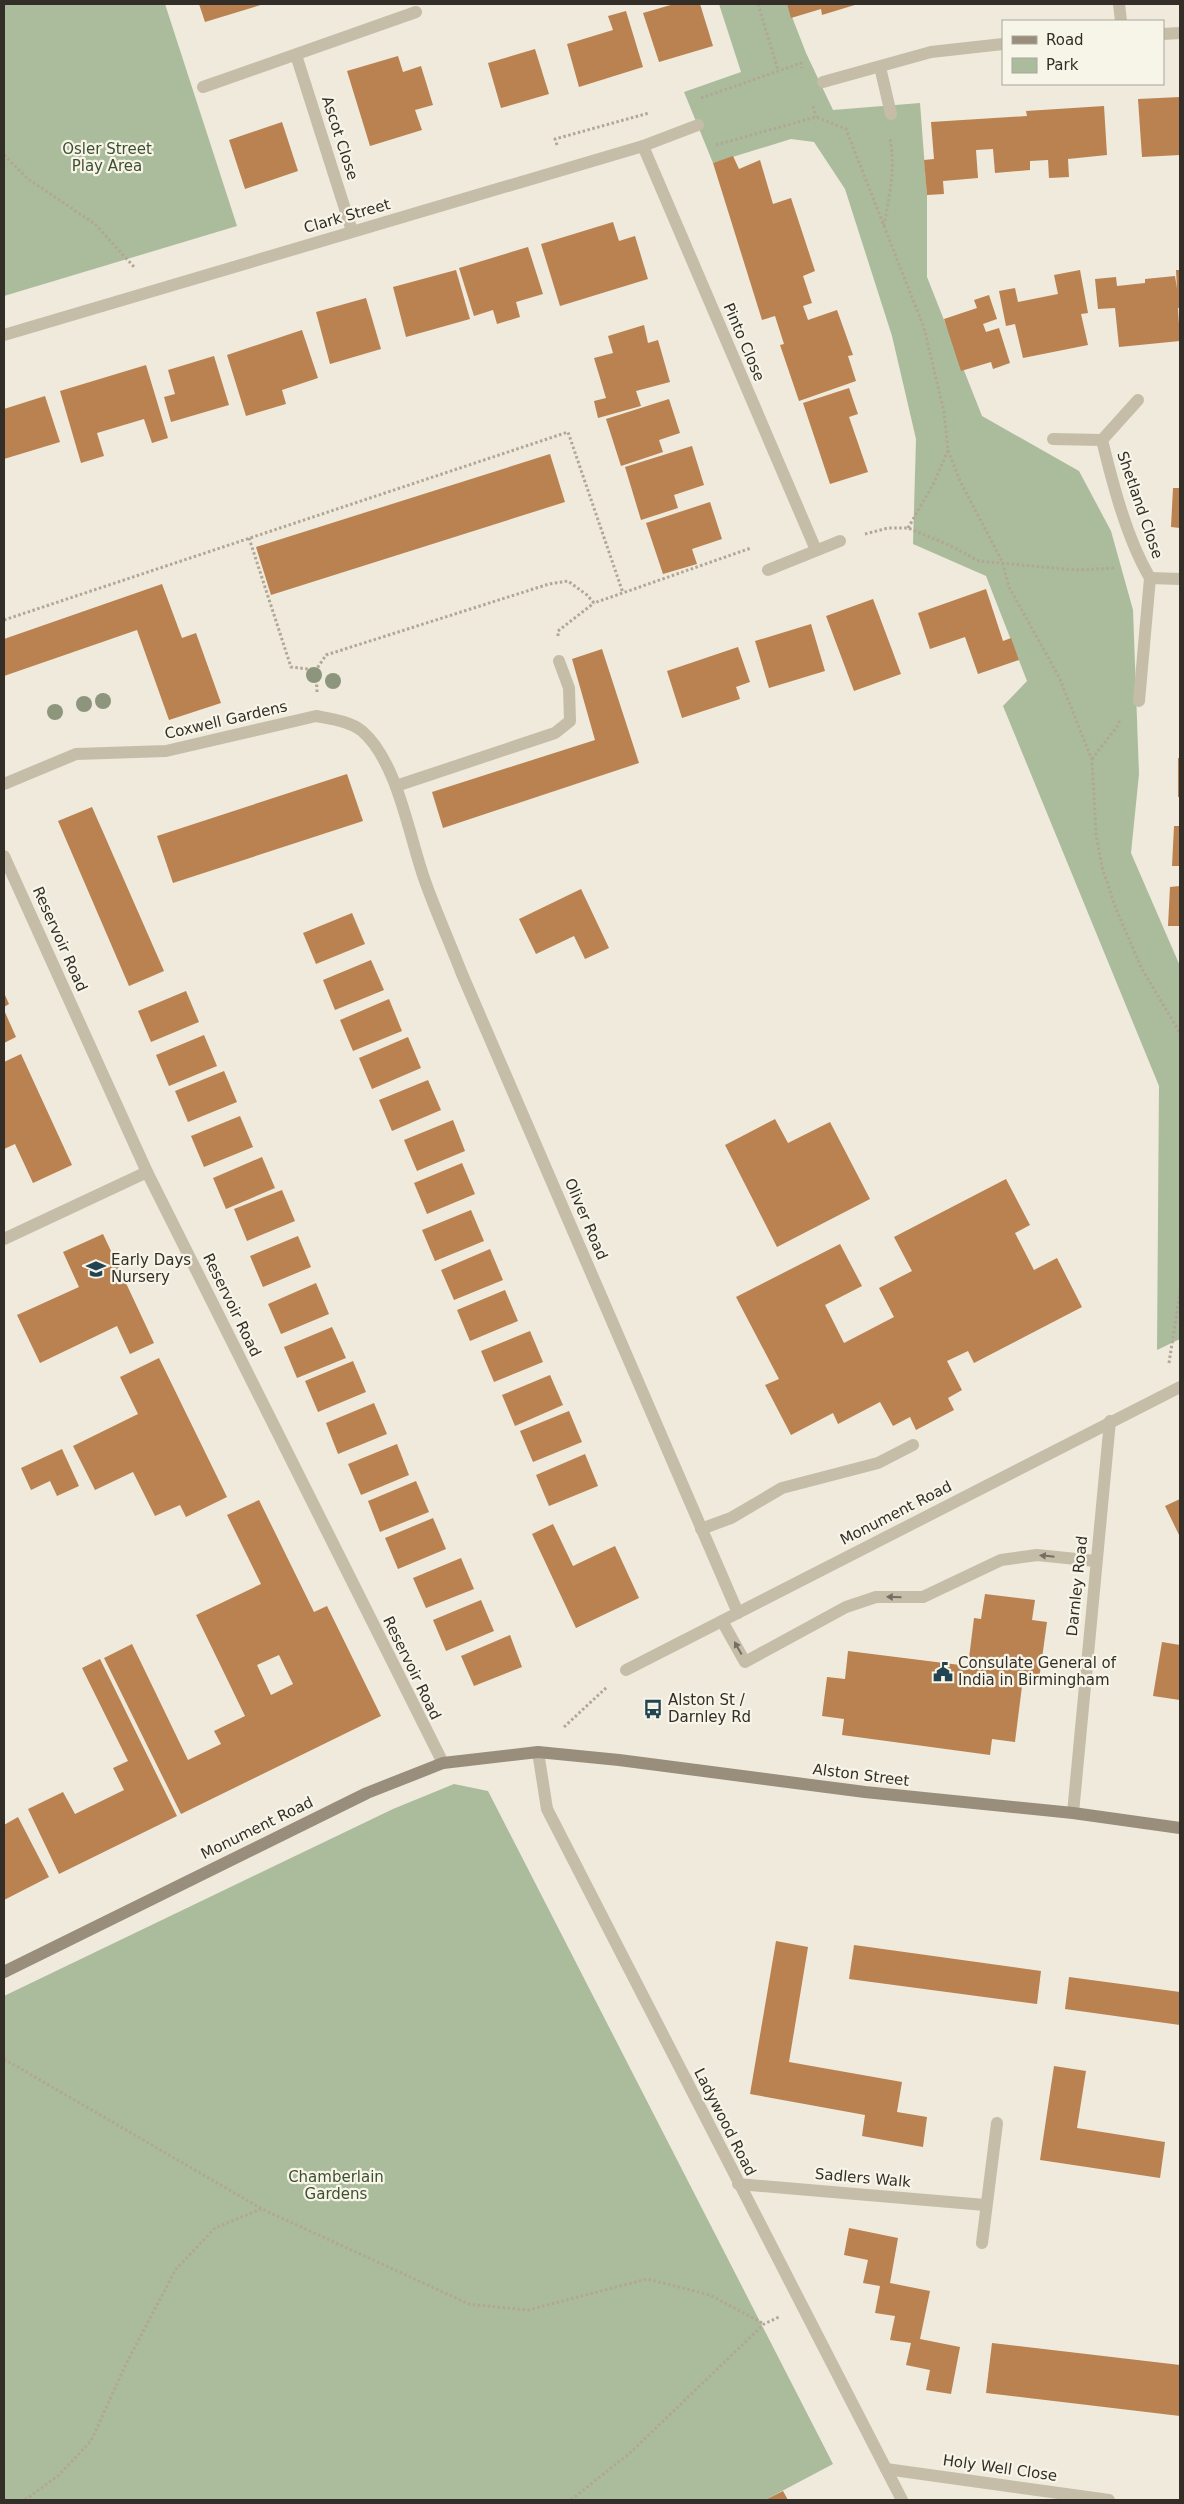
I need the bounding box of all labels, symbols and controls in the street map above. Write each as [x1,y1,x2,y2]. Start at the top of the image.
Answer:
legend [1002,20,1164,85]
text: Road [1046,31,1084,49]
text: Park [1046,56,1079,74]
street label: Ascot Close [318,94,362,182]
park label: Osler Street Play Area [62,140,152,175]
street label: Clark Street [302,195,392,237]
street label: Pinto Close [719,300,769,384]
street label: Shetland Close [1113,449,1167,561]
street label: Coxwell Gardens [163,697,289,743]
street label: Reservoir Road [29,884,91,994]
street label: Oliver Road [561,1176,611,1262]
street label: Reservoir Road [199,1250,265,1360]
place label: Early Days Nursery [111,1251,191,1286]
school or university icon: Early Days Nursery [85,1258,107,1280]
street label: Monument Road [837,1477,955,1549]
street label: Darnley Road [1063,1535,1091,1637]
one-way arrow [1039,1552,1055,1560]
one-way arrow [886,1593,902,1601]
street label: Reservoir Road [379,1613,445,1723]
one-way arrow [733,1641,742,1654]
place label: Consulate General of India in Birmingham [958,1654,1117,1689]
public building icon: Consulate General of India in Birmingham [932,1661,954,1683]
place label: Alston St / Darnley Rd [668,1691,751,1726]
bus stop icon: Alston St / Darnley Rd [642,1698,664,1720]
street label: Alston Street [812,1760,910,1790]
street label: Monument Road [198,1793,316,1863]
street label: Ladywood Road [690,2065,760,2179]
street label: Sadlers Walk [814,2165,912,2191]
park label: Chamberlain Gardens [288,2168,384,2203]
street label: Holy Well Close [942,2451,1058,2485]

